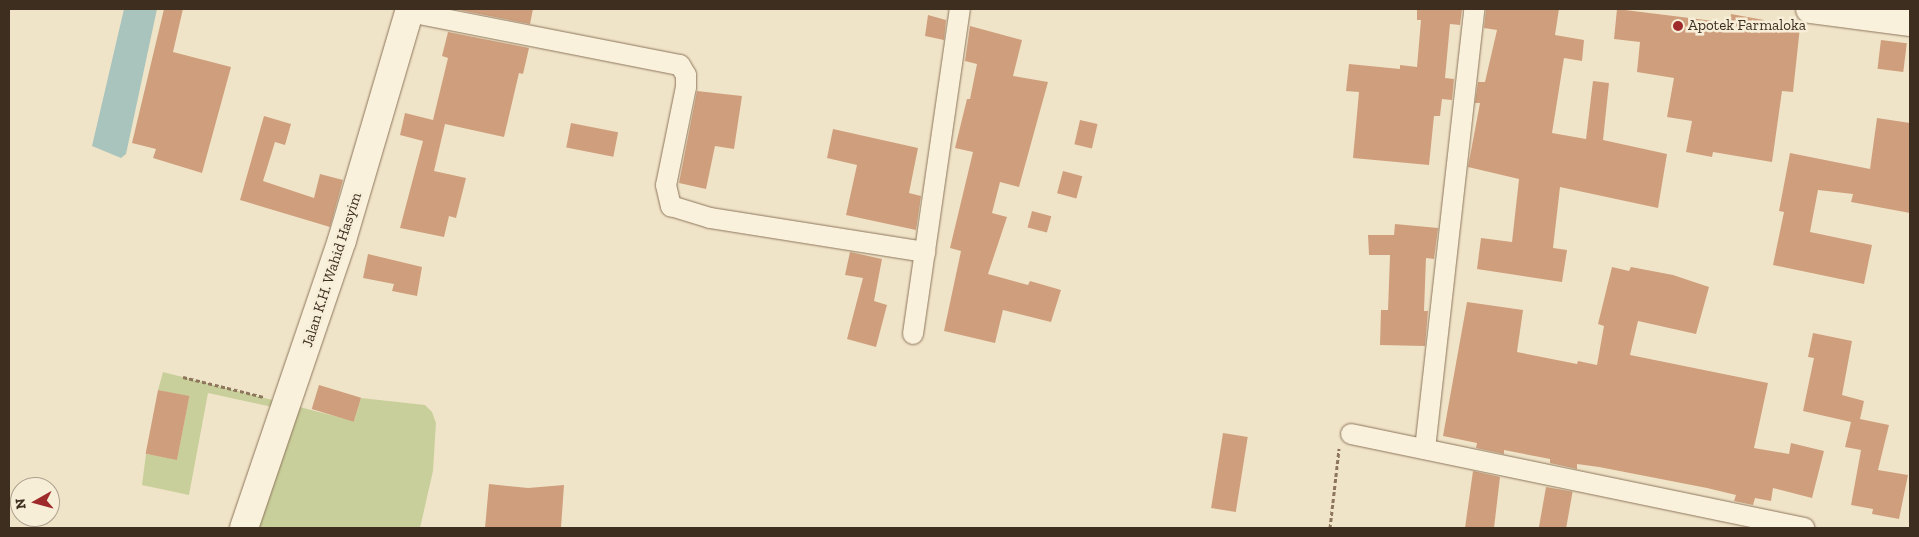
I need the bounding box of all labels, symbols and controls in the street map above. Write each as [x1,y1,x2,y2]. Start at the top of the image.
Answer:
place label: Apotek Farmaloka [1688,17,1806,35]
marker: Apotek Farmaloka [1672,20,1684,32]
street label: Jalan K.H. Wahid Hasyim [298,190,366,350]
north arrow [10,477,60,527]
text: N [12,497,30,510]

